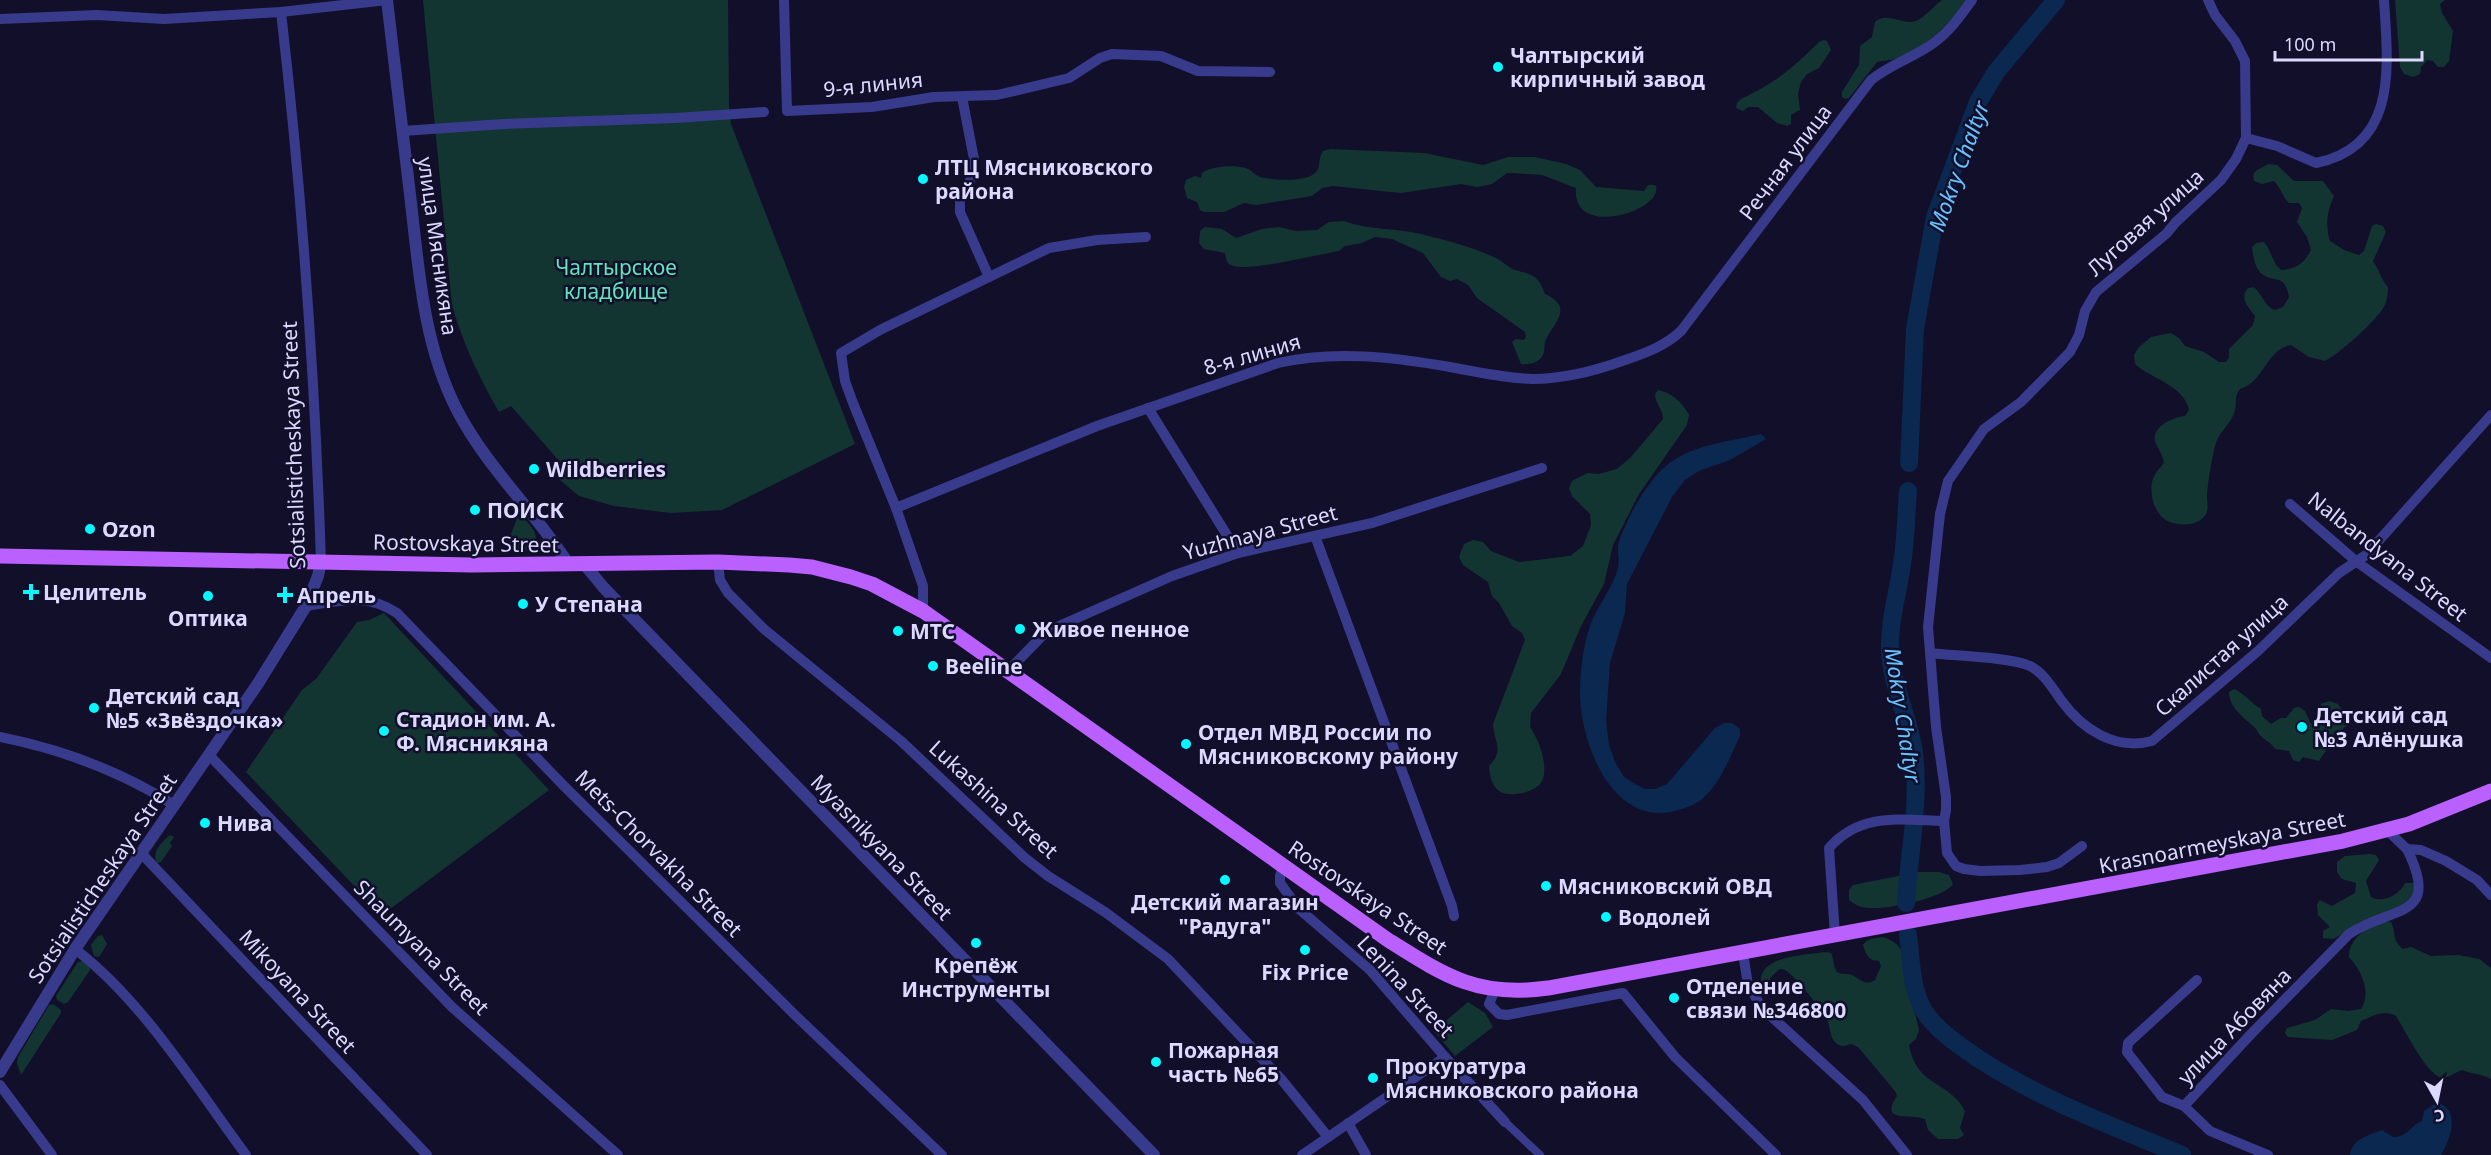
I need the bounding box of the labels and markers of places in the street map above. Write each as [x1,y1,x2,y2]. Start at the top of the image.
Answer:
place label: Чалтырский кирпичный завод [1510,41,1706,93]
marker: Чалтырский кирпичный завод [1491,60,1505,74]
place label: ЛТЦ Мясниковского района [935,153,1153,205]
marker: ЛТЦ Мясниковского района [916,172,930,186]
place label: Wildberries [546,455,666,483]
marker: Wildberries [527,462,541,476]
place label: ПОИСК [487,496,564,524]
marker: ПОИСК [468,503,482,517]
place label: Ozon [102,515,156,543]
marker: Ozon [83,522,97,536]
place label: Целитель [43,578,147,606]
place label: Апрель [297,581,376,609]
marker: Целитель [24,585,38,599]
marker: Апрель [278,588,292,602]
marker: Оптика [201,589,215,603]
place label: У Степана [535,590,643,618]
marker: У Степана [516,597,530,611]
place label: Оптика [168,604,248,632]
place label: Живое пенное [1032,615,1189,643]
place label: МТС [910,617,955,645]
marker: Живое пенное [1013,622,1027,636]
marker: МТС [891,624,905,638]
place label: Beeline [945,652,1023,680]
marker: Beeline [926,659,940,673]
place label: Детский сад №5 «Звёздочка» [106,682,284,734]
marker: Детский сад №5 «Звёздочка» [87,701,101,715]
place label: Детский сад №3 Алёнушка [2314,701,2464,753]
place label: Стадион им. А. Ф. Мясникяна [396,705,556,757]
place label: Отдел МВД России по Мясниковскому району [1198,718,1458,770]
marker: Детский сад №3 Алёнушка [2295,720,2309,734]
marker: Стадион им. А. Ф. Мясникяна [377,724,391,738]
marker: Отдел МВД России по Мясниковскому району [1179,737,1193,751]
place label: Нива [217,809,272,837]
marker: Нива [198,816,212,830]
place label: Мясниковский ОВД [1558,872,1772,900]
marker: Детский магазин "Радуга" [1218,873,1232,887]
marker: Мясниковский ОВД [1539,879,1553,893]
place label: Детский магазин "Радуга" [1131,888,1319,940]
place label: Водолей [1618,903,1711,931]
marker: Водолей [1599,910,1613,924]
marker: Крепёж Инструменты [969,936,983,950]
marker: Fix Price [1298,943,1312,957]
place label: Крепёж Инструменты [902,951,1050,1003]
place label: Fix Price [1261,958,1349,986]
place label: Отделение связи №346800 [1686,972,1846,1024]
marker: Отделение связи №346800 [1667,991,1681,1005]
place label: Пожарная часть №65 [1168,1036,1279,1088]
place label: Прокуратура Мясниковского района [1385,1052,1639,1104]
marker: Пожарная часть №65 [1149,1055,1163,1069]
marker: Прокуратура Мясниковского района [1366,1071,1380,1085]

